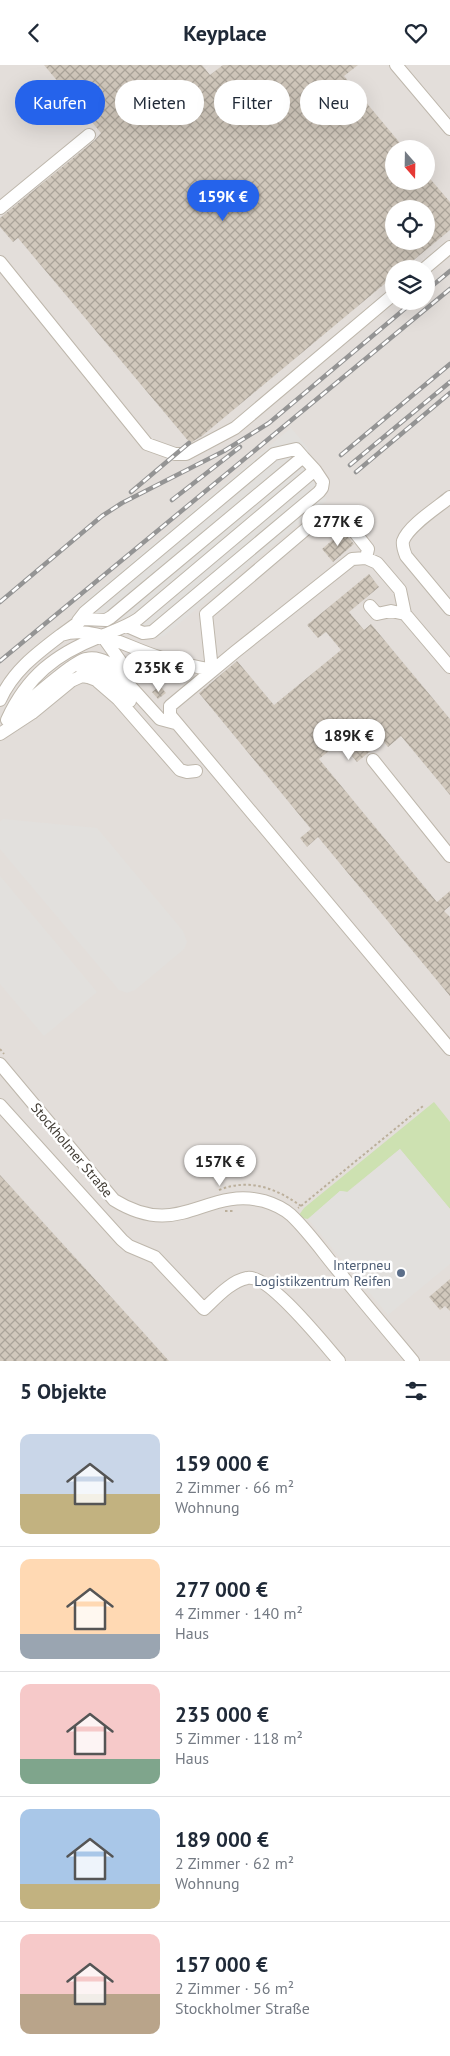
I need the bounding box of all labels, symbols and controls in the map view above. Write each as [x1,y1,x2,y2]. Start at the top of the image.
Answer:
icon: back [20,19,48,47]
text: Keyplace [183,19,267,47]
icon: heart [402,19,430,47]
chip: Kaufen [15,80,105,125]
chip: Mieten [115,80,204,125]
chip: Filter [214,80,290,125]
chip: Neu [300,80,367,125]
north arrow [385,140,435,190]
map controls [385,140,435,310]
pin: 159K € [182,179,264,222]
text: 159K € [198,186,248,206]
button: locate [385,200,435,250]
button: layers [385,260,435,310]
pin: 277K € [297,505,379,547]
text: 277K € [313,511,363,531]
pin: 235K € [118,651,200,693]
text: 235K € [134,657,184,677]
pin: 189K € [308,719,390,761]
text: 189K € [324,725,374,745]
street label: Stockholmer Straße [27,1099,117,1201]
pin: 157K € [179,1145,261,1187]
text: 157K € [195,1151,245,1171]
place label: Interpneu Logistikzentrum Reifen [254,1256,391,1290]
marker: Interpneu Logistikzentrum Reifen [395,1267,407,1279]
icon: filters [402,1377,430,1405]
text: 5 Objekte [20,1378,107,1405]
text: 159 000 € [175,1450,269,1477]
icon: home [60,1454,120,1514]
text: 2 Zimmer · 66 m² [175,1477,294,1497]
text: Wohnung [175,1497,240,1517]
text: 277 000 € [175,1576,268,1603]
icon: home [60,1579,120,1639]
text: 4 Zimmer · 140 m² [175,1603,303,1623]
text: Haus [175,1623,209,1643]
text: 235 000 € [175,1701,269,1728]
icon: home [60,1704,120,1764]
text: 5 Zimmer · 118 m² [175,1728,303,1748]
text: Haus [175,1748,209,1768]
text: 189 000 € [175,1826,269,1853]
icon: home [60,1829,120,1889]
text: 2 Zimmer · 62 m² [175,1853,294,1873]
text: Wohnung [175,1873,240,1893]
text: 157 000 € [175,1951,268,1978]
icon: home [60,1954,120,2014]
text: 2 Zimmer · 56 m² [175,1978,294,1998]
text: Stockholmer Straße [175,1998,310,2018]

